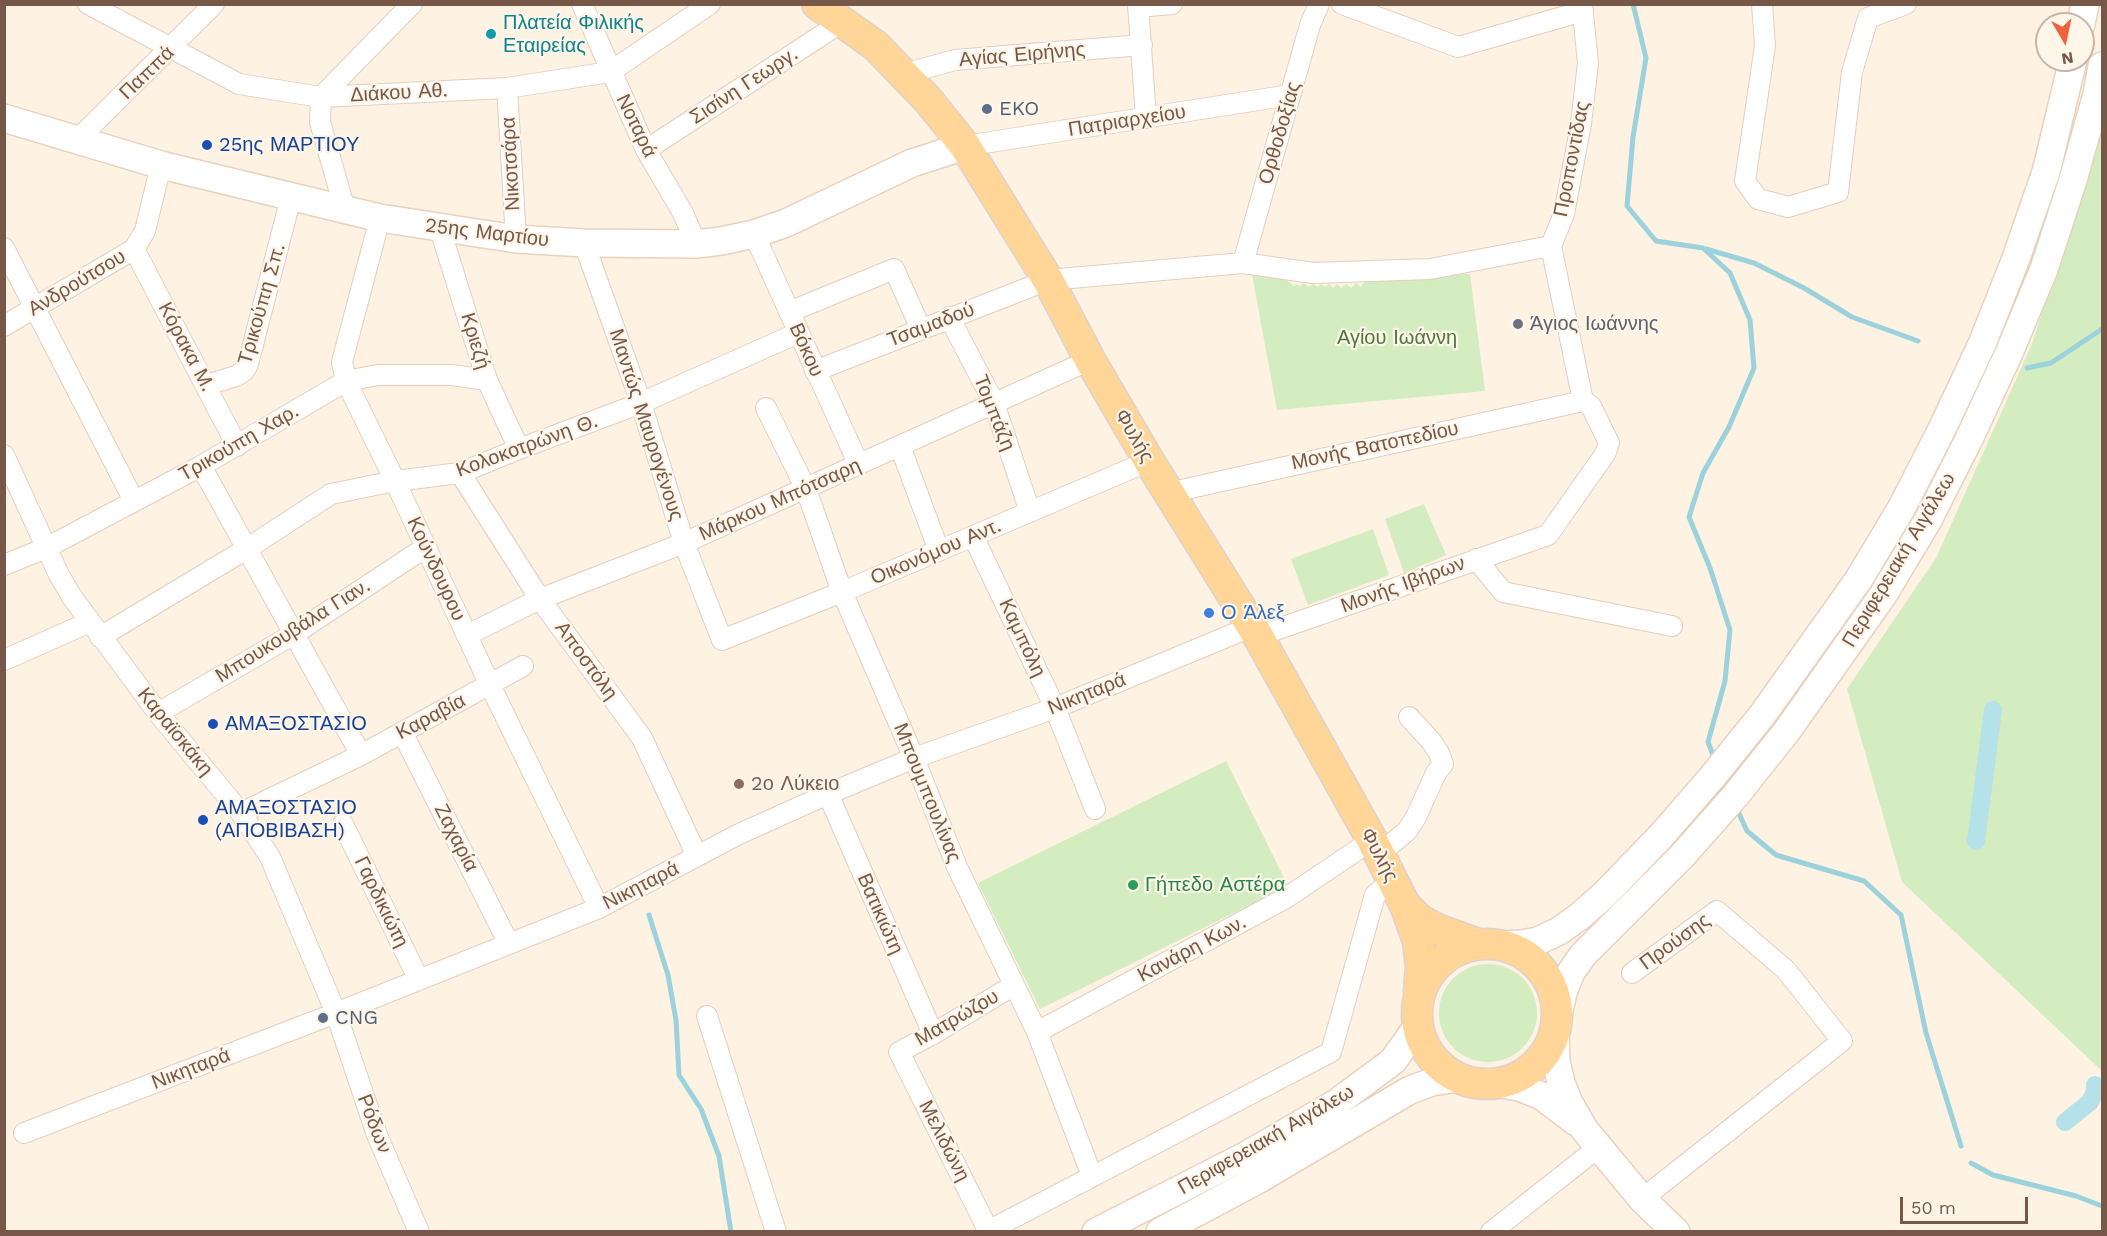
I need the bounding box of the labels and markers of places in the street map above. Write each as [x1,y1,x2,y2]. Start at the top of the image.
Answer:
place label: Πλατεία Φιλικής Εταιρείας [503,11,644,58]
marker: Πλατεία Φιλικής Εταιρείας [484,27,498,41]
place label: EKO [999,97,1039,121]
marker: EKO [980,102,994,116]
place label: 25ης ΜΑΡΤΙΟΥ [219,133,359,157]
marker: 25ης ΜΑΡΤΙΟΥ [200,138,214,152]
place label: Άγιος Ιωάννης [1530,312,1659,336]
marker: Άγιος Ιωάννης [1511,317,1525,331]
place label: Ο Άλεξ [1221,601,1285,625]
marker: Ο Άλεξ [1202,606,1216,620]
place label: ΑΜΑΞΟΣΤΑΣΙΟ [225,712,367,736]
marker: ΑΜΑΞΟΣΤΑΣΙΟ [206,717,220,731]
place label: 2ο Λύκειο [751,772,839,796]
marker: 2ο Λύκειο [732,777,746,791]
place label: ΑΜΑΞΟΣΤΑΣΙΟ (ΑΠΟΒΙΒΑΣΗ) [215,796,357,843]
marker: ΑΜΑΞΟΣΤΑΣΙΟ (ΑΠΟΒΙΒΑΣΗ) [196,813,210,827]
place label: Γήπεδο Αστέρα [1145,873,1285,897]
marker: Γήπεδο Αστέρα [1126,878,1140,892]
place label: CNG [335,1006,378,1030]
marker: CNG [316,1011,330,1025]

